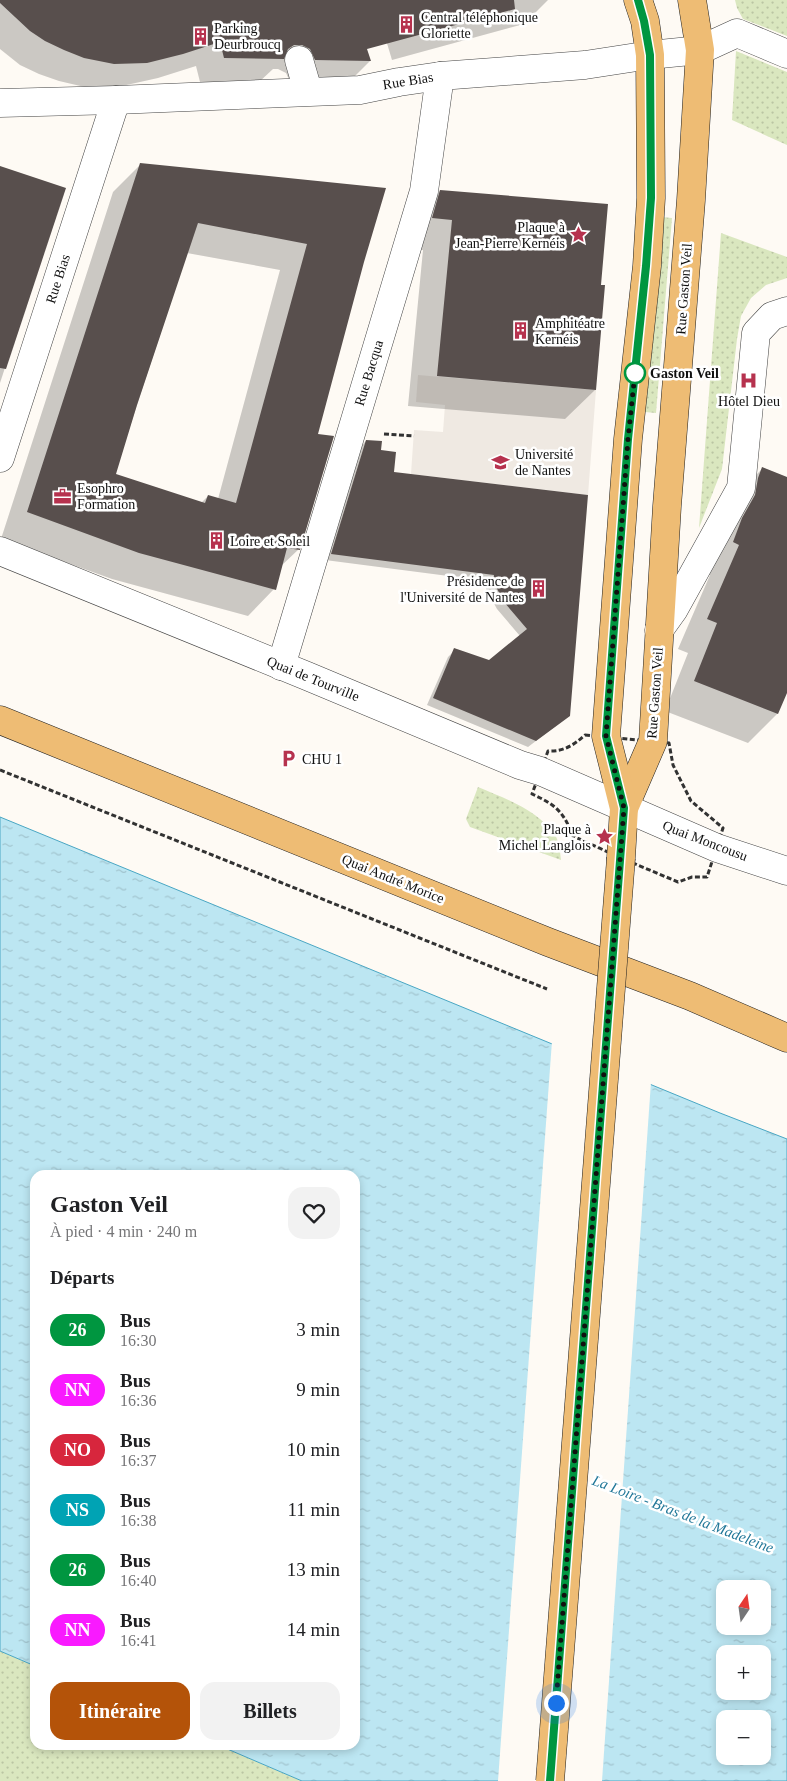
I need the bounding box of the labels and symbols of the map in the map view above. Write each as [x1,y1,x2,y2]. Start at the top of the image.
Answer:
place label: Central téléphonique Gloriette [421,10,538,41]
building icon: Central téléphonique Gloriette [397,15,417,35]
place label: Parking Deurbroucq [214,21,281,52]
building icon: Parking Deurbroucq [190,26,210,46]
street label: Rue Bias [382,70,434,92]
place label: Plaque à Jean-Pierre Kernéis [455,220,566,251]
place icon: Plaque à Jean-Pierre Kernéis [569,225,589,245]
street label: Rue Gaston Veil [673,243,695,335]
street label: Rue Bias [43,252,73,306]
place label: Amphitéatre Kernéis [535,316,605,347]
building icon: Amphitéatre Kernéis [511,321,531,341]
street label: Rue Bacqua [352,338,386,408]
marker: Gaston Veil [624,362,646,384]
place label: Gaston Veil [650,366,719,381]
hospital icon: Hôtel Dieu [739,371,759,391]
place label: Hôtel Dieu [718,394,780,409]
place label: Université de Nantes [515,447,573,478]
school or university icon: Université de Nantes [491,452,511,472]
place label: Esophro Formation [77,481,135,512]
office icon: Esophro Formation [53,486,73,506]
building icon: Loire et Soleil [206,531,226,551]
place label: Loire et Soleil [230,534,310,549]
place label: Présidence de l'Université de Nantes [400,574,524,605]
building icon: Présidence de l'Université de Nantes [528,579,548,599]
street label: Rue Gaston Veil [644,647,666,739]
street label: Quai de Tourville [265,654,361,704]
parking icon: CHU 1 [278,749,298,769]
place label: CHU 1 [302,752,342,767]
street label: Quai Moncousu [660,818,750,864]
place label: Plaque à Michel Langlois [499,822,592,853]
place icon: Plaque à Michel Langlois [595,827,615,847]
street label: Quai André Morice [340,852,446,906]
water label: La Loire - Bras de la Madeleine [589,1472,776,1556]
north arrow [716,1580,771,1635]
your location [544,1691,569,1716]

